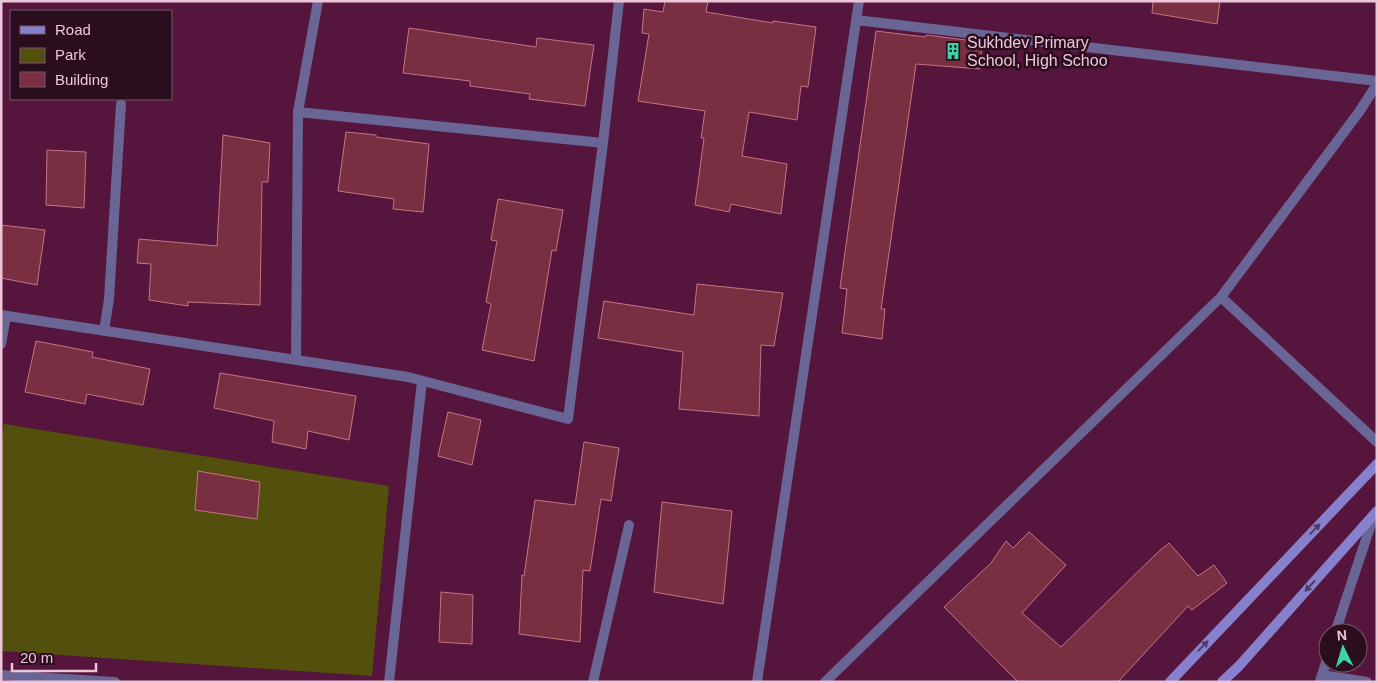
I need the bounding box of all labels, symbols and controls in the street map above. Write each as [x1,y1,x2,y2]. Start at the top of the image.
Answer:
legend [10,10,172,100]
text: Road [55,21,91,38]
place label: Sukhdev Primary School, High Schoo [967,34,1108,69]
building icon: Sukhdev Primary School, High Schoo [943,41,963,61]
text: Park [55,46,86,63]
text: Building [55,71,108,88]
one-way arrow [1309,523,1321,535]
one-way arrow [1304,580,1315,593]
north arrow [1318,623,1368,673]
text: N [1336,627,1348,643]
scale bar [12,640,96,672]
one-way arrow [1197,641,1209,653]
text: 20 m [20,649,53,666]

